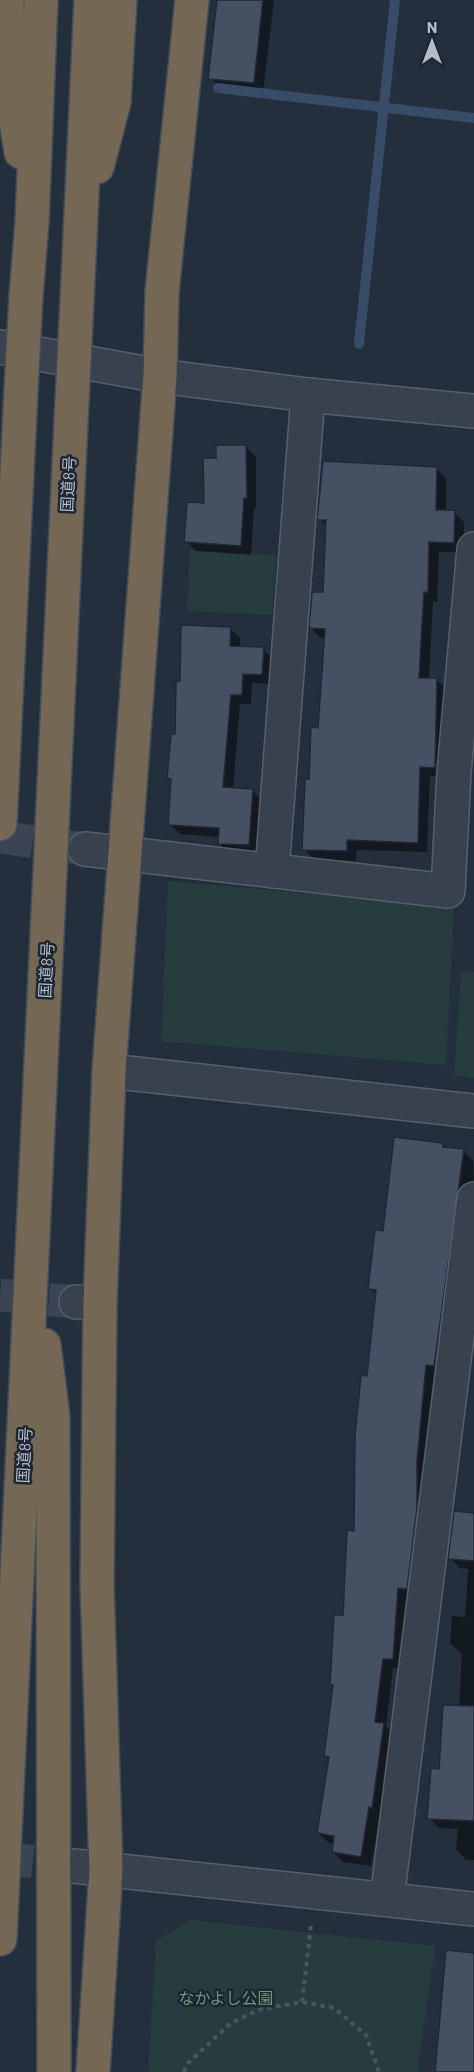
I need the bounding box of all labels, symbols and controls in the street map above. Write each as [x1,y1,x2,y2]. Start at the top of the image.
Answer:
north arrow [402,12,462,72]
text: N [427,17,437,36]
street label: 国道8号 [57,455,78,513]
street label: 国道8号 [35,941,56,999]
street label: 国道8号 [13,1426,34,1484]
park label: なかよし公園 [178,1988,274,2007]

